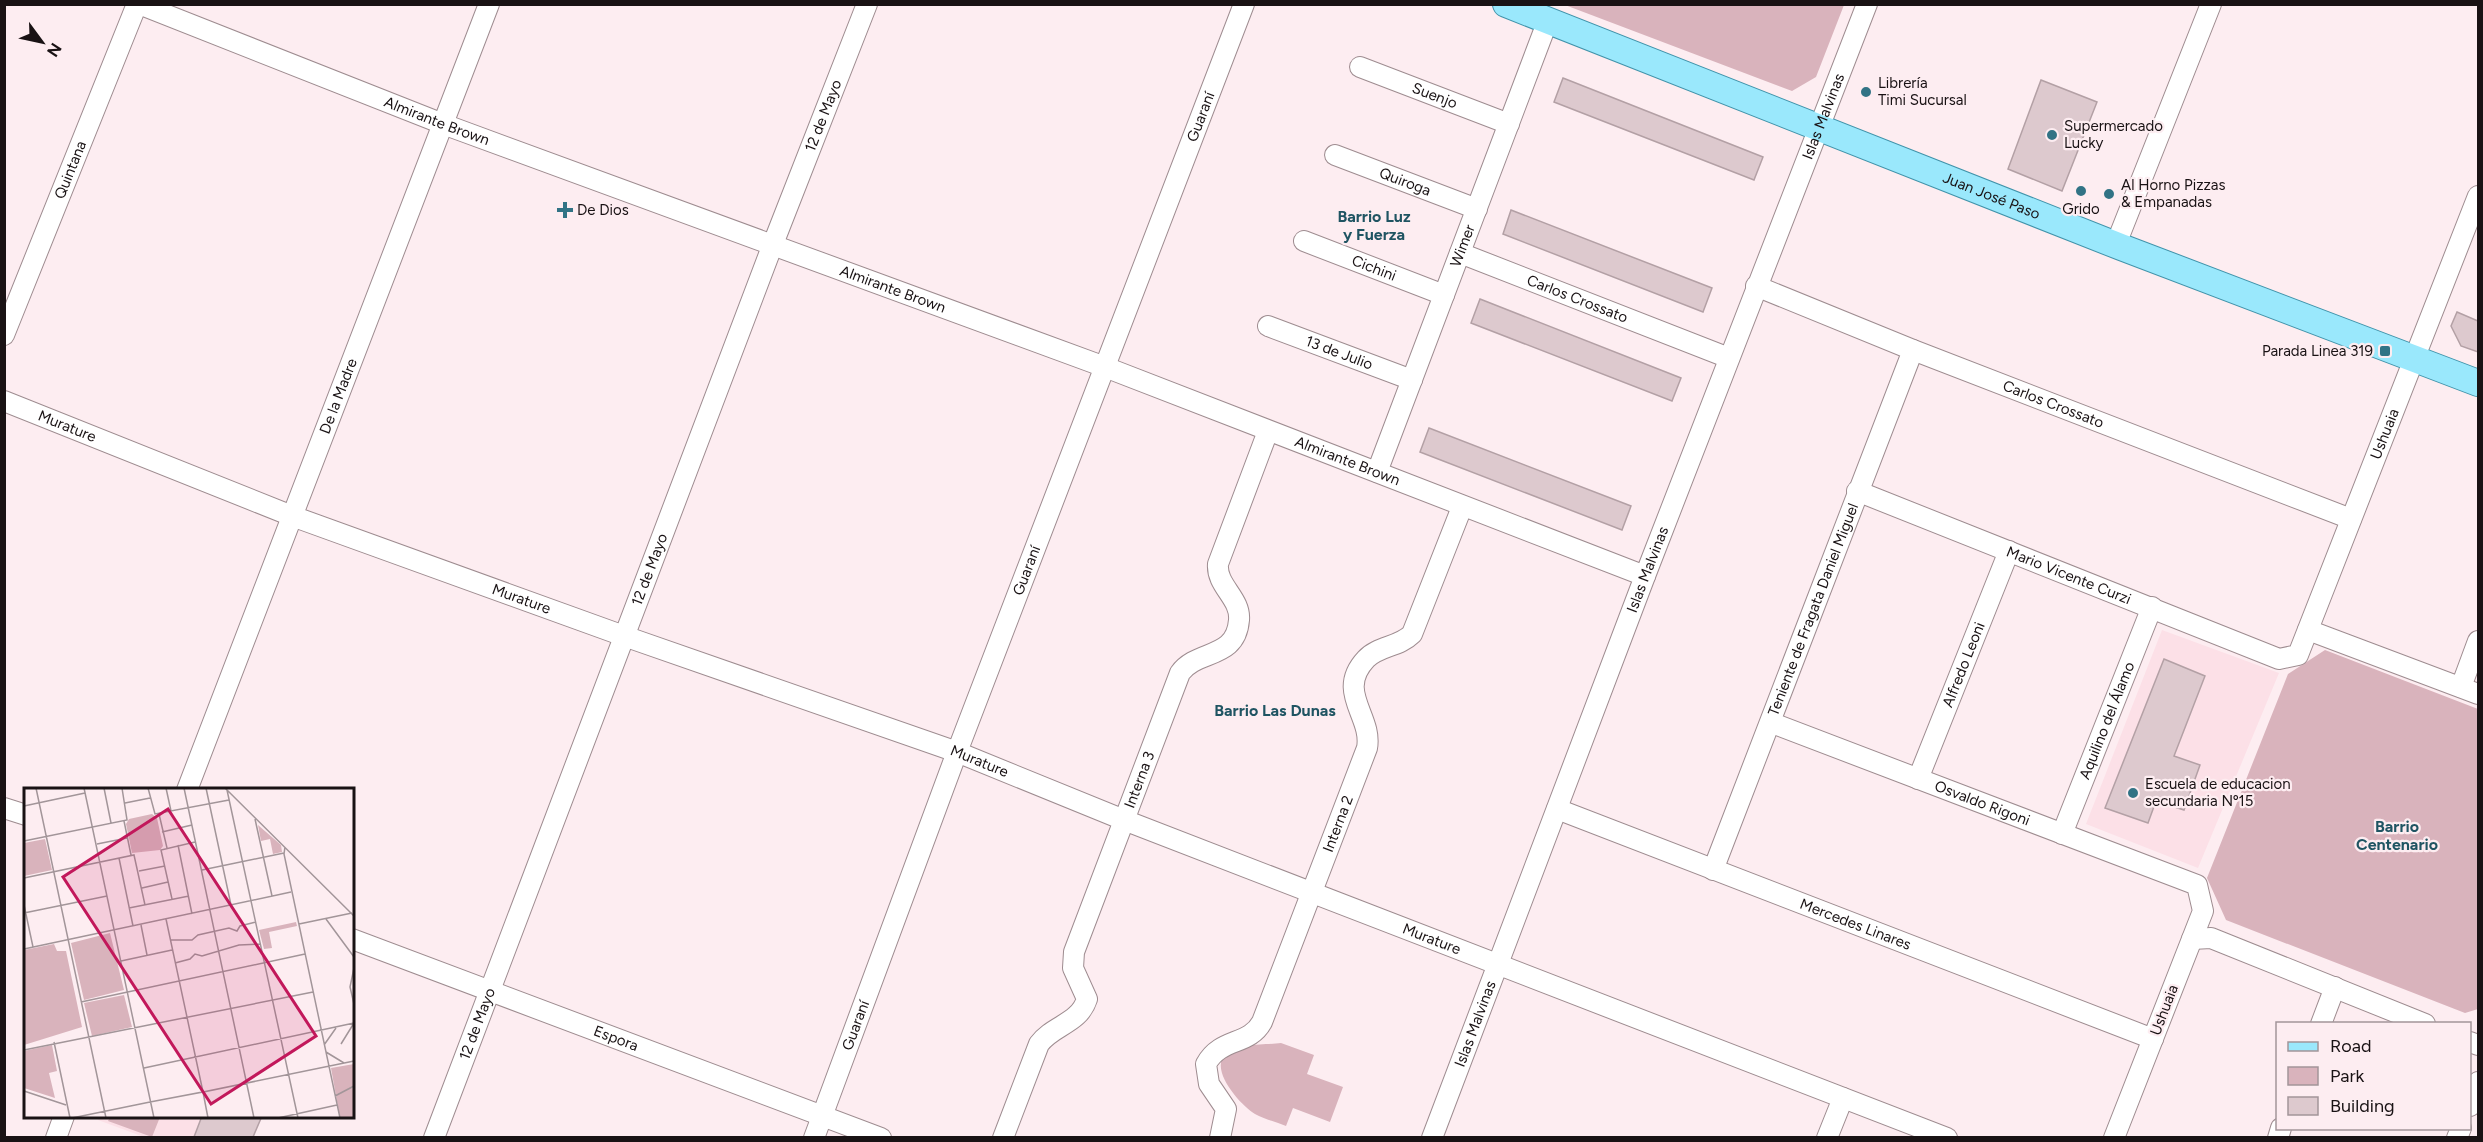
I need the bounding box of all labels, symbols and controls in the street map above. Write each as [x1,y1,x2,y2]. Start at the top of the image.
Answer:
north arrow [12,12,72,72]
text: N [43,40,65,60]
street label: Islas Malvinas [1799,71,1848,162]
place label: Librería Timi Sucursal [1878,74,1967,109]
street label: 12 de Mayo [801,77,846,154]
street label: Suenjo [1410,79,1460,112]
marker: Librería Timi Sucursal [1859,85,1873,99]
street label: Guaraní [1183,88,1219,144]
street label: Almirante Brown [382,93,492,149]
place label: Supermercado Lucky [2064,117,2163,152]
marker: Supermercado Lucky [2045,128,2059,142]
street label: Quintana [51,138,90,202]
street label: Quiroga [1377,164,1433,200]
street label: Juan José Paso [1940,169,2043,223]
place label: Al Horno Pizzas & Empanadas [2121,176,2226,211]
marker: Grido [2074,184,2088,198]
marker: Al Horno Pizzas & Empanadas [2102,187,2116,201]
place label: Grido [2062,200,2100,218]
place label: De Dios [577,201,629,219]
marker: De Dios [558,203,572,217]
district label: Barrio Luz y Fuerza [1337,207,1411,244]
street label: Wimer [1446,222,1479,269]
street label: Cichini [1349,251,1399,285]
street label: Almirante Brown [837,261,948,317]
street label: Carlos Crossato [1524,271,1631,327]
street label: 13 de Julio [1303,332,1376,374]
place label: Parada Linea 319 [2262,342,2373,360]
marker: Parada Linea 319 [2378,344,2392,358]
street label: De la Madre [316,356,361,436]
street label: Carlos Crossato [2000,377,2107,432]
street label: Ushuaia [2367,406,2403,462]
street label: Murature [35,407,99,446]
street label: Almirante Brown [1292,432,1403,489]
street label: Teniente de Fragata Daniel Miguel [1764,501,1862,719]
street label: Islas Malvinas [1623,524,1672,615]
street label: 12 de Mayo [628,531,672,608]
street label: Guaraní [1009,542,1045,598]
street label: Mario Vicente Curzi [2004,542,2134,608]
street label: Murature [490,580,553,618]
street label: Alfredo Leoni [1939,620,1989,710]
street label: Aquilino del Álamo [2076,659,2138,782]
district label: Barrio Las Dunas [1214,701,1336,720]
street label: Murature [948,741,1011,781]
street label: Interna 3 [1120,749,1158,811]
place label: Escuela de educacion secundaria Nº15 [2145,775,2291,810]
street label: Osvaldo Rigoni [1932,777,2033,829]
marker: Escuela de educacion secundaria Nº15 [2126,786,2140,800]
inset map [24,788,354,1118]
street label: Interna 2 [1319,793,1357,855]
district label: Barrio Centenario [2356,817,2438,854]
street label: Mercedes Linares [1797,895,1914,954]
street label: Murature [1400,919,1464,958]
street label: Islas Malvinas [1451,978,1500,1070]
street label: Ushuaia [2146,982,2182,1038]
street label: 12 de Mayo [455,985,499,1063]
street label: Guaraní [838,997,874,1053]
street label: Espora [591,1022,641,1055]
legend [2276,1022,2471,1130]
text: Road [2330,1035,2371,1057]
text: Park [2330,1065,2365,1087]
text: Building [2330,1095,2395,1117]

